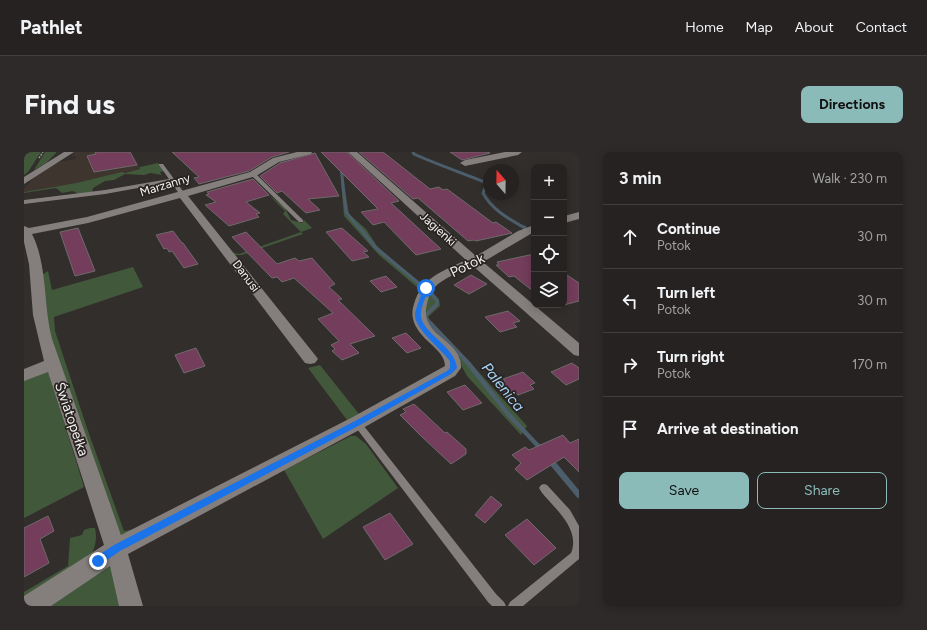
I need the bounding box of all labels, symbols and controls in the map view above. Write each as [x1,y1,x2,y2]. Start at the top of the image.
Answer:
text: Pathlet [20,16,83,39]
text: Home [685,19,724,36]
text: Map [746,19,773,36]
text: About [795,19,834,36]
text: Contact [856,19,907,36]
button: Directions [801,86,903,123]
text: Find us [24,87,115,121]
north arrow [483,164,519,200]
map controls [531,164,567,308]
button: + [531,164,567,200]
text: 3 min [619,168,661,188]
street label: Marzanny [138,171,193,199]
text: Walk · 230 m [813,171,887,186]
button: − [531,200,567,236]
street label: Jagienki [417,209,459,249]
text: Continue [657,220,720,238]
icon: ahead [619,226,641,248]
text: 30 m [857,229,887,244]
button: locate [531,236,567,272]
text: Potok [657,238,691,253]
street label: Potok [447,250,487,281]
street label: Danusi [230,257,262,295]
button: layers [531,272,567,308]
route start [417,279,435,297]
text: Turn left [657,284,715,302]
icon: left [619,290,641,312]
text: 30 m [857,293,887,308]
text: Potok [657,302,691,317]
text: Turn right [657,348,725,366]
icon: right [619,354,641,376]
text: 170 m [852,357,887,372]
water label: Palenica [478,359,528,415]
text: Potok [657,366,691,381]
street label: Światopełka [51,380,92,458]
icon: arrive [619,418,641,440]
text: Arrive at destination [657,420,798,438]
button: Save [619,472,749,509]
button: Share [757,472,887,509]
route end [89,552,107,570]

